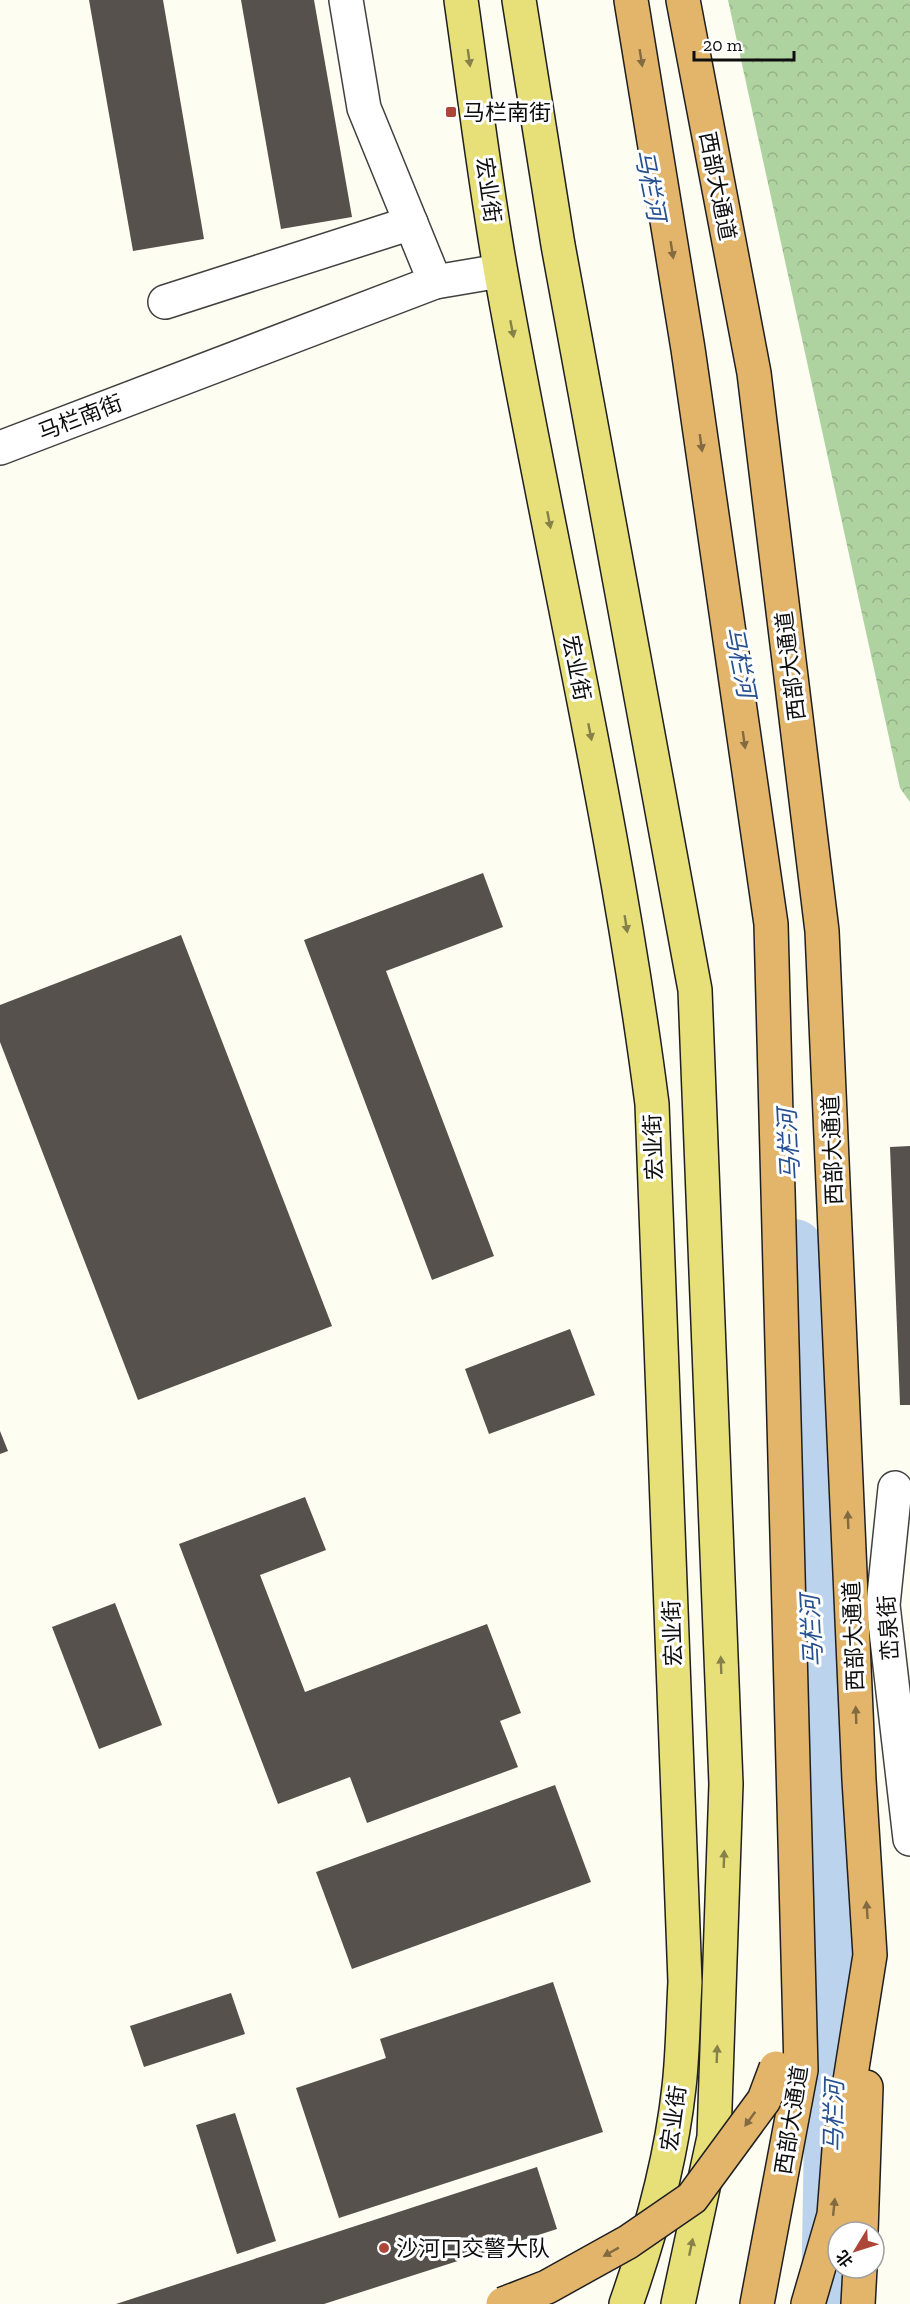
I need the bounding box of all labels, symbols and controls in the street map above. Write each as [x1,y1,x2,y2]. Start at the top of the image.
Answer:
scale bar [694,24,794,62]
text: 20 m [703,34,743,56]
one-way arrow [465,48,474,67]
one-way arrow [636,48,645,67]
place label: 马栏南街 [463,99,551,126]
marker: 马栏南街 [444,105,458,119]
street label: 西部大通道 [694,130,741,243]
water label: 马栏河 [629,147,672,227]
street label: 宏业街 [471,156,506,225]
one-way arrow [667,241,676,260]
one-way arrow [508,319,517,338]
street label: 马栏南街 [34,389,126,446]
one-way arrow [697,434,706,453]
one-way arrow [545,511,554,530]
street label: 西部大通道 [770,610,811,722]
water label: 马栏河 [719,624,762,704]
street label: 宏业街 [557,633,596,703]
one-way arrow [586,723,595,742]
one-way arrow [740,731,749,750]
one-way arrow [622,915,631,934]
street label: 西部大通道 [817,1095,848,1205]
water label: 马栏河 [772,1104,805,1182]
street label: 宏业街 [639,1114,668,1180]
one-way arrow [843,1511,852,1530]
street label: 西部大通道 [838,1581,869,1691]
water label: 马栏河 [795,1590,828,1668]
street label: 峦泉街 [873,1594,904,1662]
street label: 宏业街 [658,1600,687,1666]
one-way arrow [717,1655,726,1674]
one-way arrow [851,1706,861,1725]
one-way arrow [719,1850,728,1869]
one-way arrow [862,1900,872,1919]
one-way arrow [712,2045,722,2064]
street label: 西部大通道 [770,2064,813,2177]
water label: 马栏河 [818,2076,849,2152]
street label: 宏业街 [656,2084,691,2153]
one-way arrow [744,2111,756,2127]
one-way arrow [829,2198,839,2217]
north arrow [826,2220,886,2280]
place label: 沙河口交警大队 [396,2235,550,2262]
one-way arrow [686,2238,696,2256]
marker: 沙河口交警大队 [377,2241,391,2255]
one-way arrow [602,2247,619,2257]
text: 北 [832,2247,857,2271]

